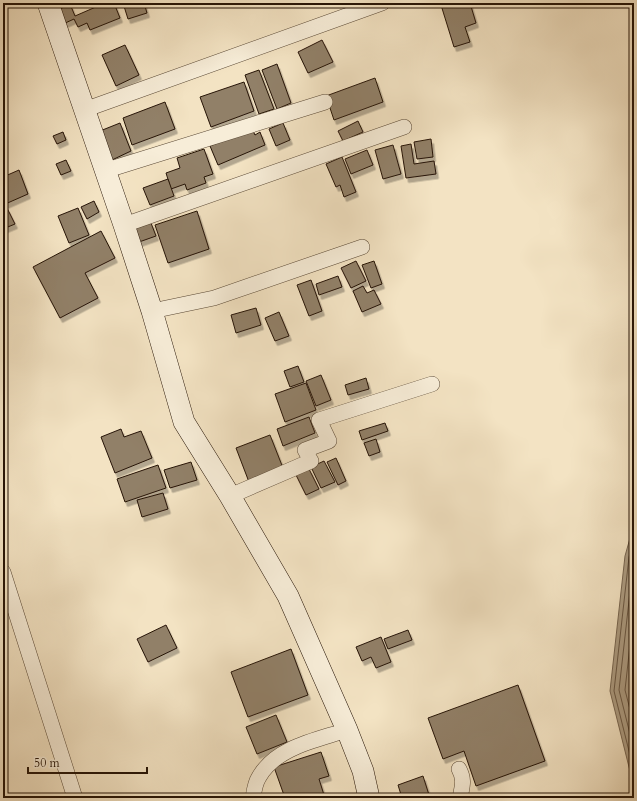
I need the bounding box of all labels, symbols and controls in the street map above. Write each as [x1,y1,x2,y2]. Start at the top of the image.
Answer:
scale bar [28,749,147,775]
text: 50 m [34,755,61,771]

